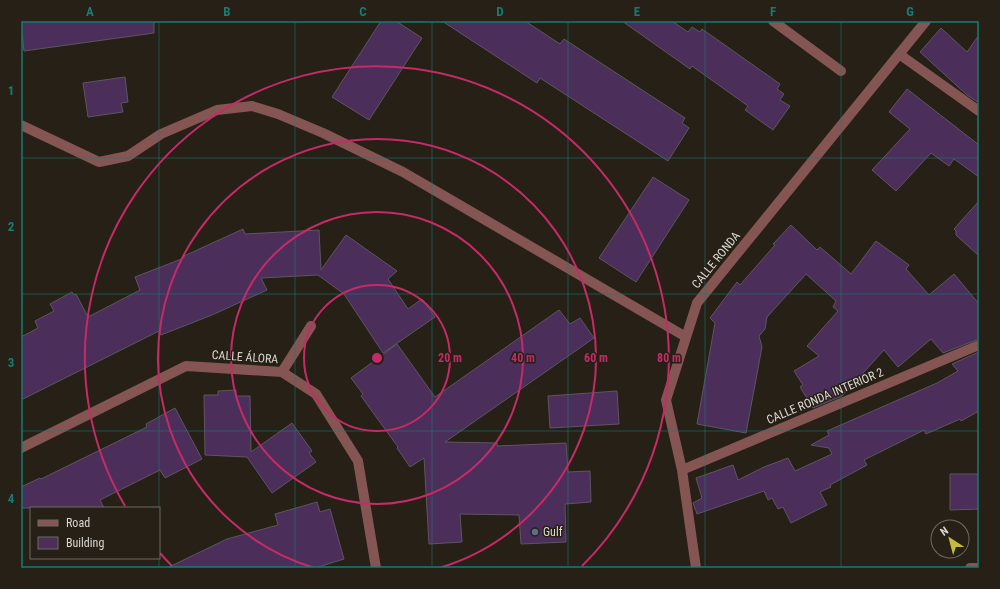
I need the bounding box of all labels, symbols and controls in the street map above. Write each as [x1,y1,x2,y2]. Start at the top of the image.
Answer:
text: A [86,4,94,19]
text: B [223,4,231,19]
text: C [359,4,367,19]
text: D [496,4,504,19]
text: E [634,4,641,19]
text: F [770,4,776,19]
text: G [906,4,914,19]
text: 1 [8,83,14,98]
text: 2 [8,219,15,234]
street label: CALLE RONDA [689,229,743,291]
street label: CALLE ÁLORA [211,347,279,366]
centre of rings [370,351,384,365]
text: 20 m [438,351,462,365]
text: 40 m [511,351,535,365]
text: 60 m [584,351,608,365]
text: 80 m [657,351,681,365]
text: 3 [8,355,14,370]
street label: CALLE RONDA INTERIOR 2 [765,365,886,427]
text: 4 [8,491,15,506]
legend [30,507,160,559]
text: Road [66,516,90,530]
north arrow [930,519,970,559]
text: N [938,524,951,539]
place label: Gulf [543,525,563,539]
marker: Gulf [530,527,540,537]
text: Building [66,536,104,550]

